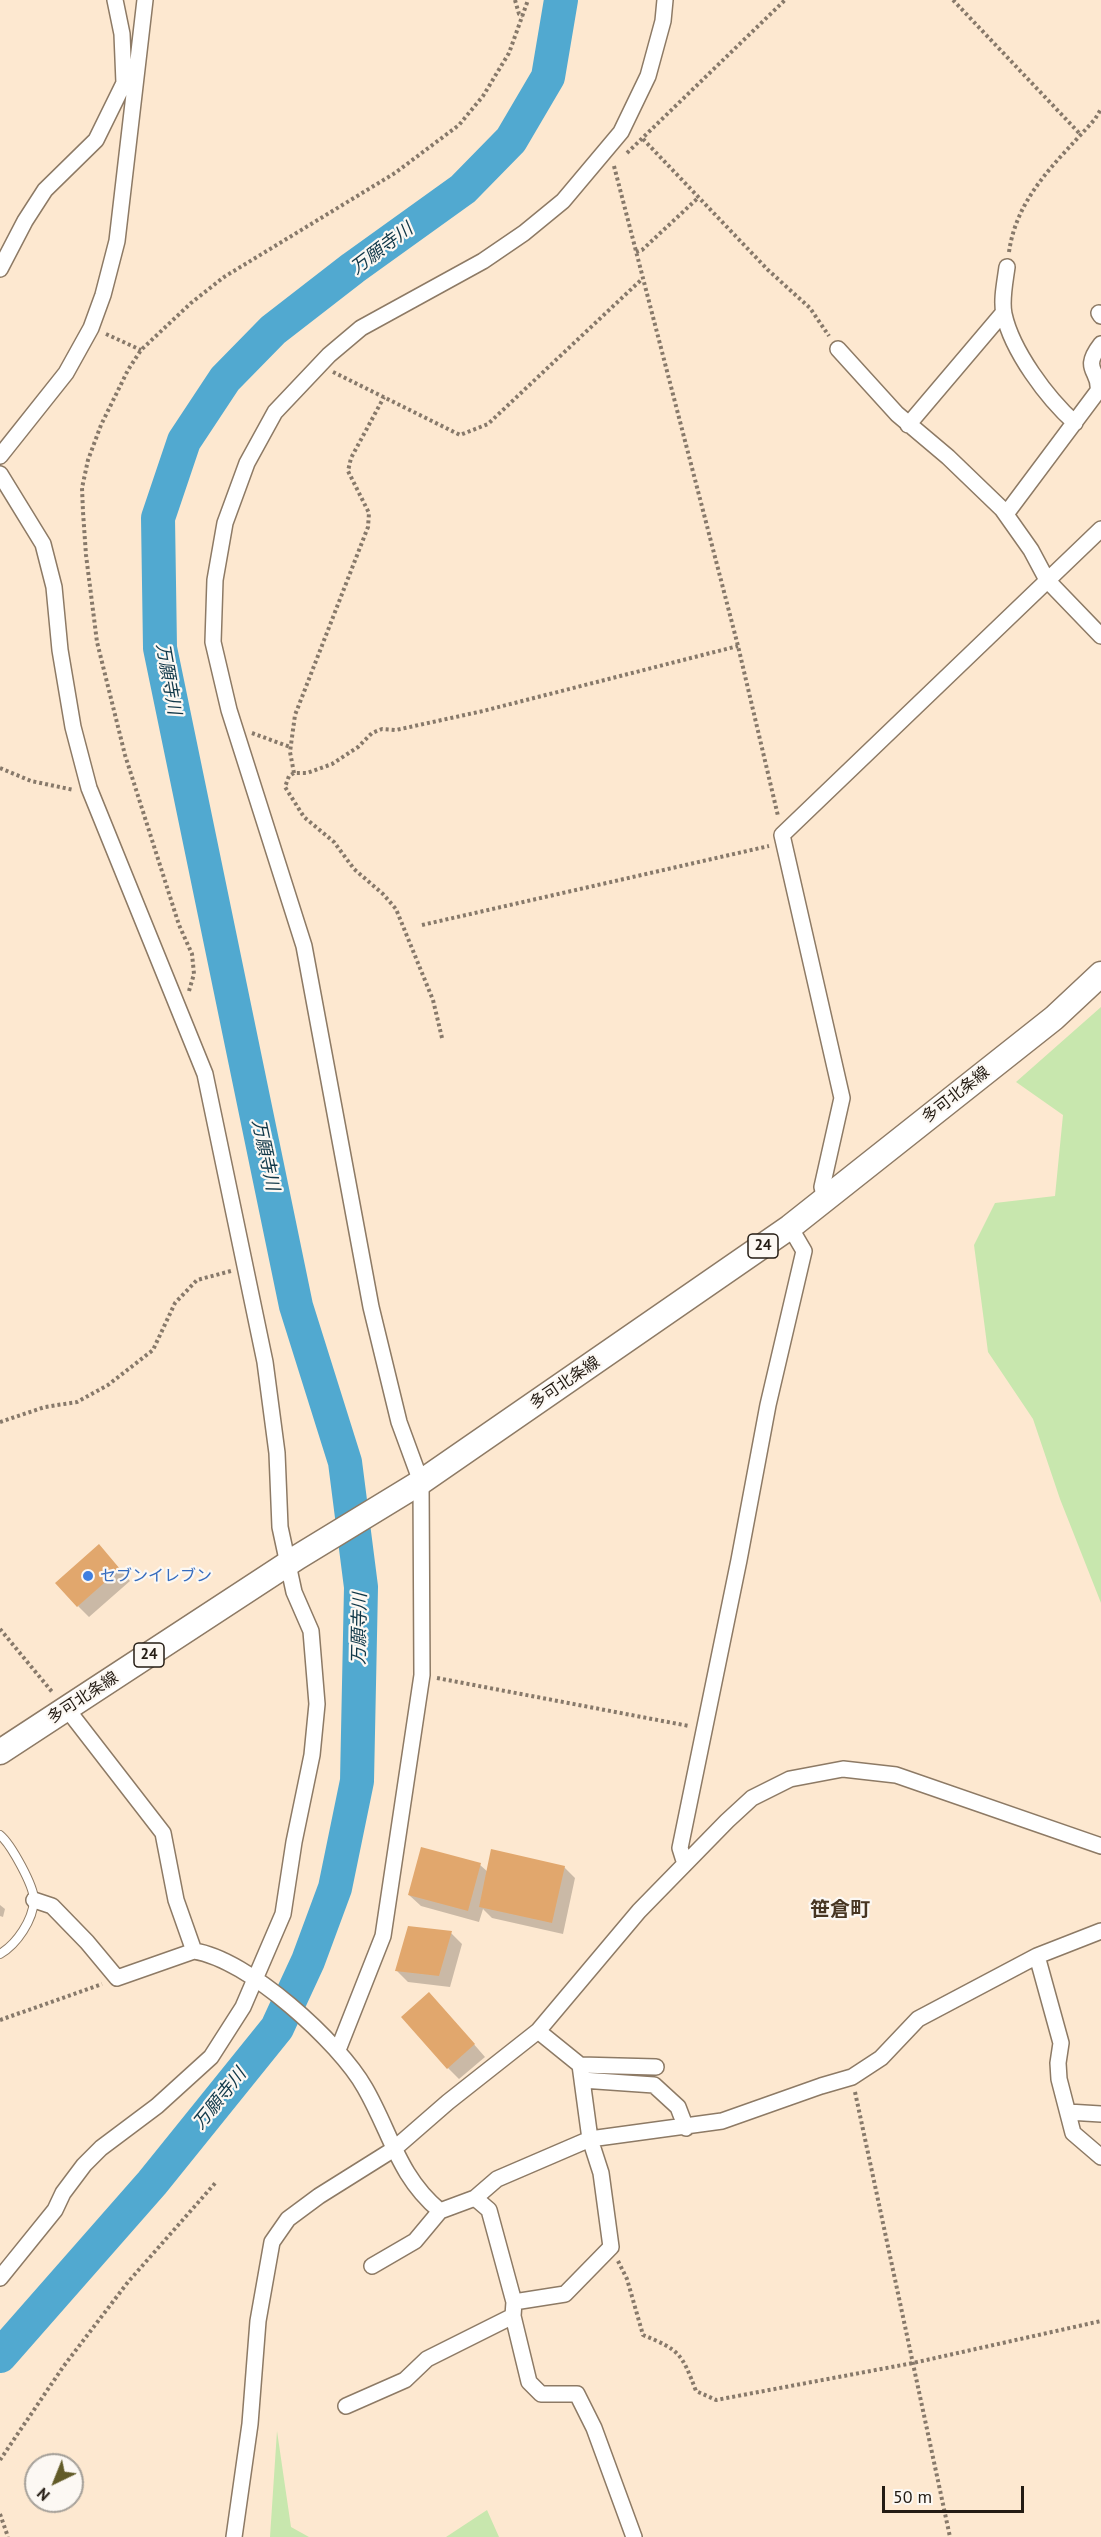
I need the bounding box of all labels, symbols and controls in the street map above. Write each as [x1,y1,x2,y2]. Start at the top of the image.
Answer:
water label: 万願寺川 [347,219,417,279]
water label: 万願寺川 [151,642,185,716]
street label: 多可北条線 [919,1063,993,1127]
water label: 万願寺川 [247,1118,283,1192]
road number: 24 [748,1234,778,1258]
street label: 多可北条線 [526,1353,604,1413]
place label: セブンイレブン [100,1566,212,1586]
marker: セブンイレブン [81,1569,95,1583]
water label: 万願寺川 [349,1593,371,1665]
road number: 24 [134,1643,164,1667]
street label: 多可北条線 [44,1668,122,1728]
district label: 笹倉町 [810,1898,870,1922]
water label: 万願寺川 [189,2064,251,2134]
north arrow [24,2453,84,2513]
scale bar [885,2474,1028,2512]
text: N [32,2484,54,2506]
text: 50 m [893,2485,932,2508]

